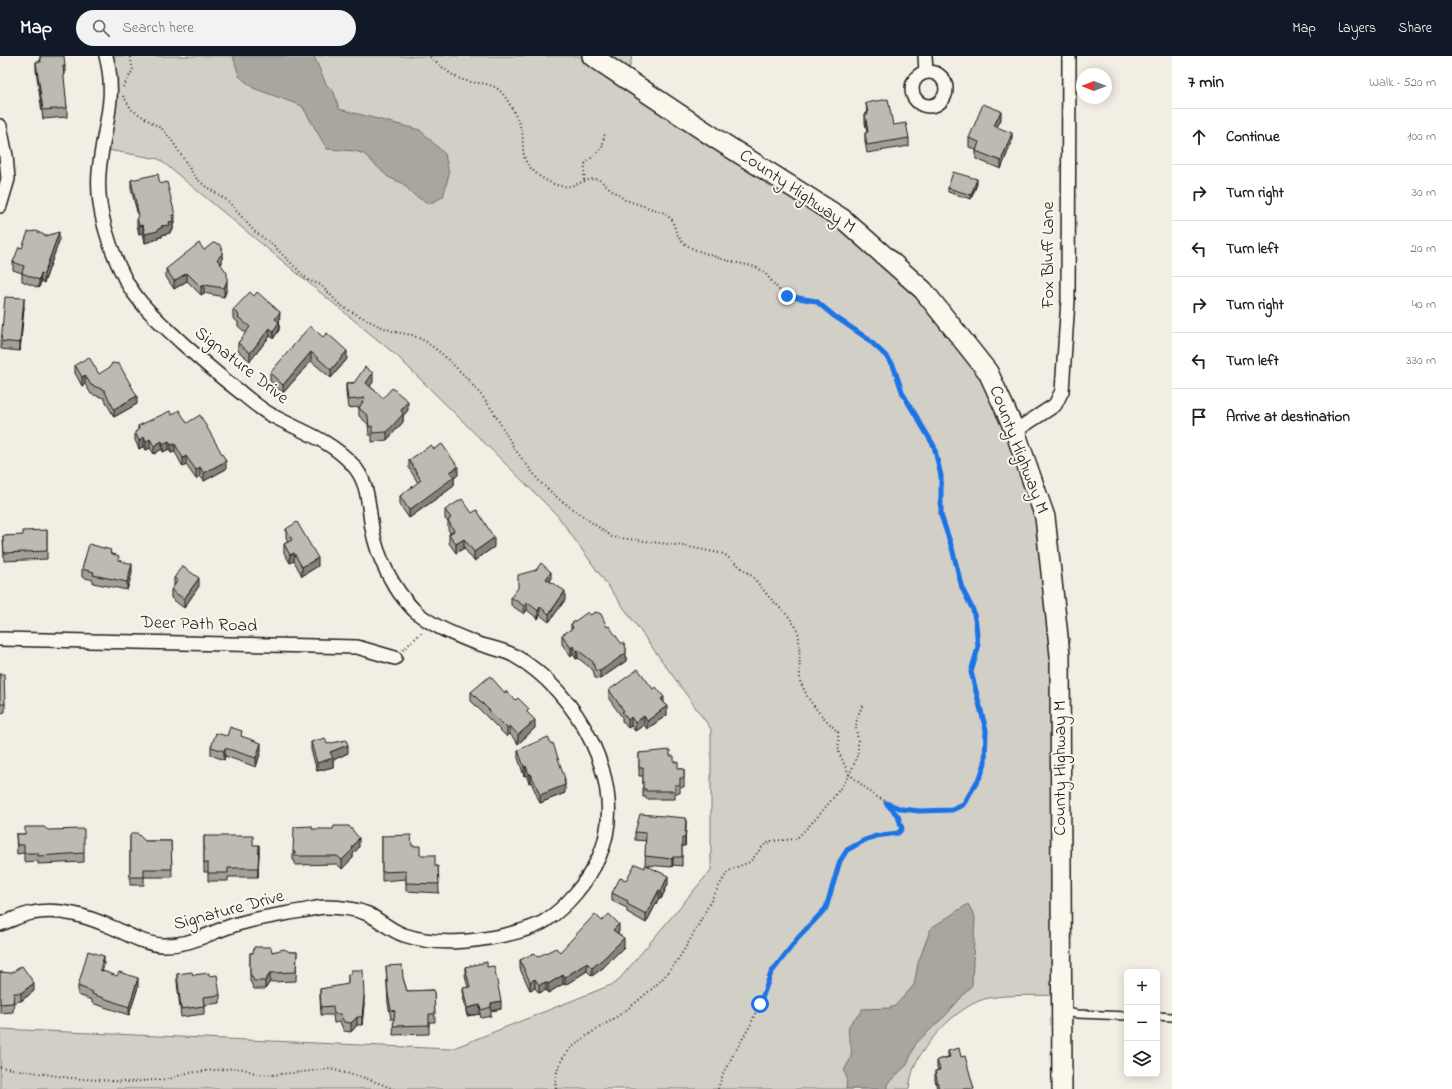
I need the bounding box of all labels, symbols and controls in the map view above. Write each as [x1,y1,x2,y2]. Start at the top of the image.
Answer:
search box [76,10,356,46]
text: Map [20,15,52,42]
icon: search [90,17,112,39]
text: Search here [122,17,194,39]
text: Map [1292,18,1316,39]
text: Layers [1338,18,1376,39]
text: Share [1398,18,1432,39]
north arrow [1076,68,1112,104]
text: 7 min [1188,70,1224,95]
text: Walk · 520 m [1369,73,1436,92]
icon: ahead [1188,126,1210,148]
text: Continue [1226,126,1280,148]
text: 100 m [1407,127,1436,146]
street label: County Highway M [733,143,860,241]
icon: right [1188,182,1210,204]
text: Turn right [1226,182,1284,204]
text: 30 m [1412,183,1436,202]
street label: Fox Bluff Lane [1036,201,1062,310]
icon: left [1188,238,1210,260]
text: Turn left [1226,238,1279,260]
text: 20 m [1411,239,1436,258]
route end [778,287,796,305]
icon: right [1188,294,1210,316]
text: Turn right [1226,294,1284,316]
text: 40 m [1412,295,1436,314]
street label: Signature Drive [188,321,294,413]
icon: left [1188,350,1210,372]
text: Turn left [1226,350,1279,372]
text: 330 m [1406,351,1436,370]
street label: County Highway M [981,382,1054,518]
icon: arrive [1188,406,1210,428]
text: Arrive at destination [1226,406,1350,428]
street label: Deer Path Road [139,610,258,640]
street label: County Highway M [1048,700,1075,836]
street label: Signature Drive [171,884,288,939]
map controls [1124,969,1160,1077]
button: + [1124,969,1160,1005]
route start [751,995,769,1013]
button: − [1124,1005,1160,1041]
button: layers [1124,1041,1160,1077]

